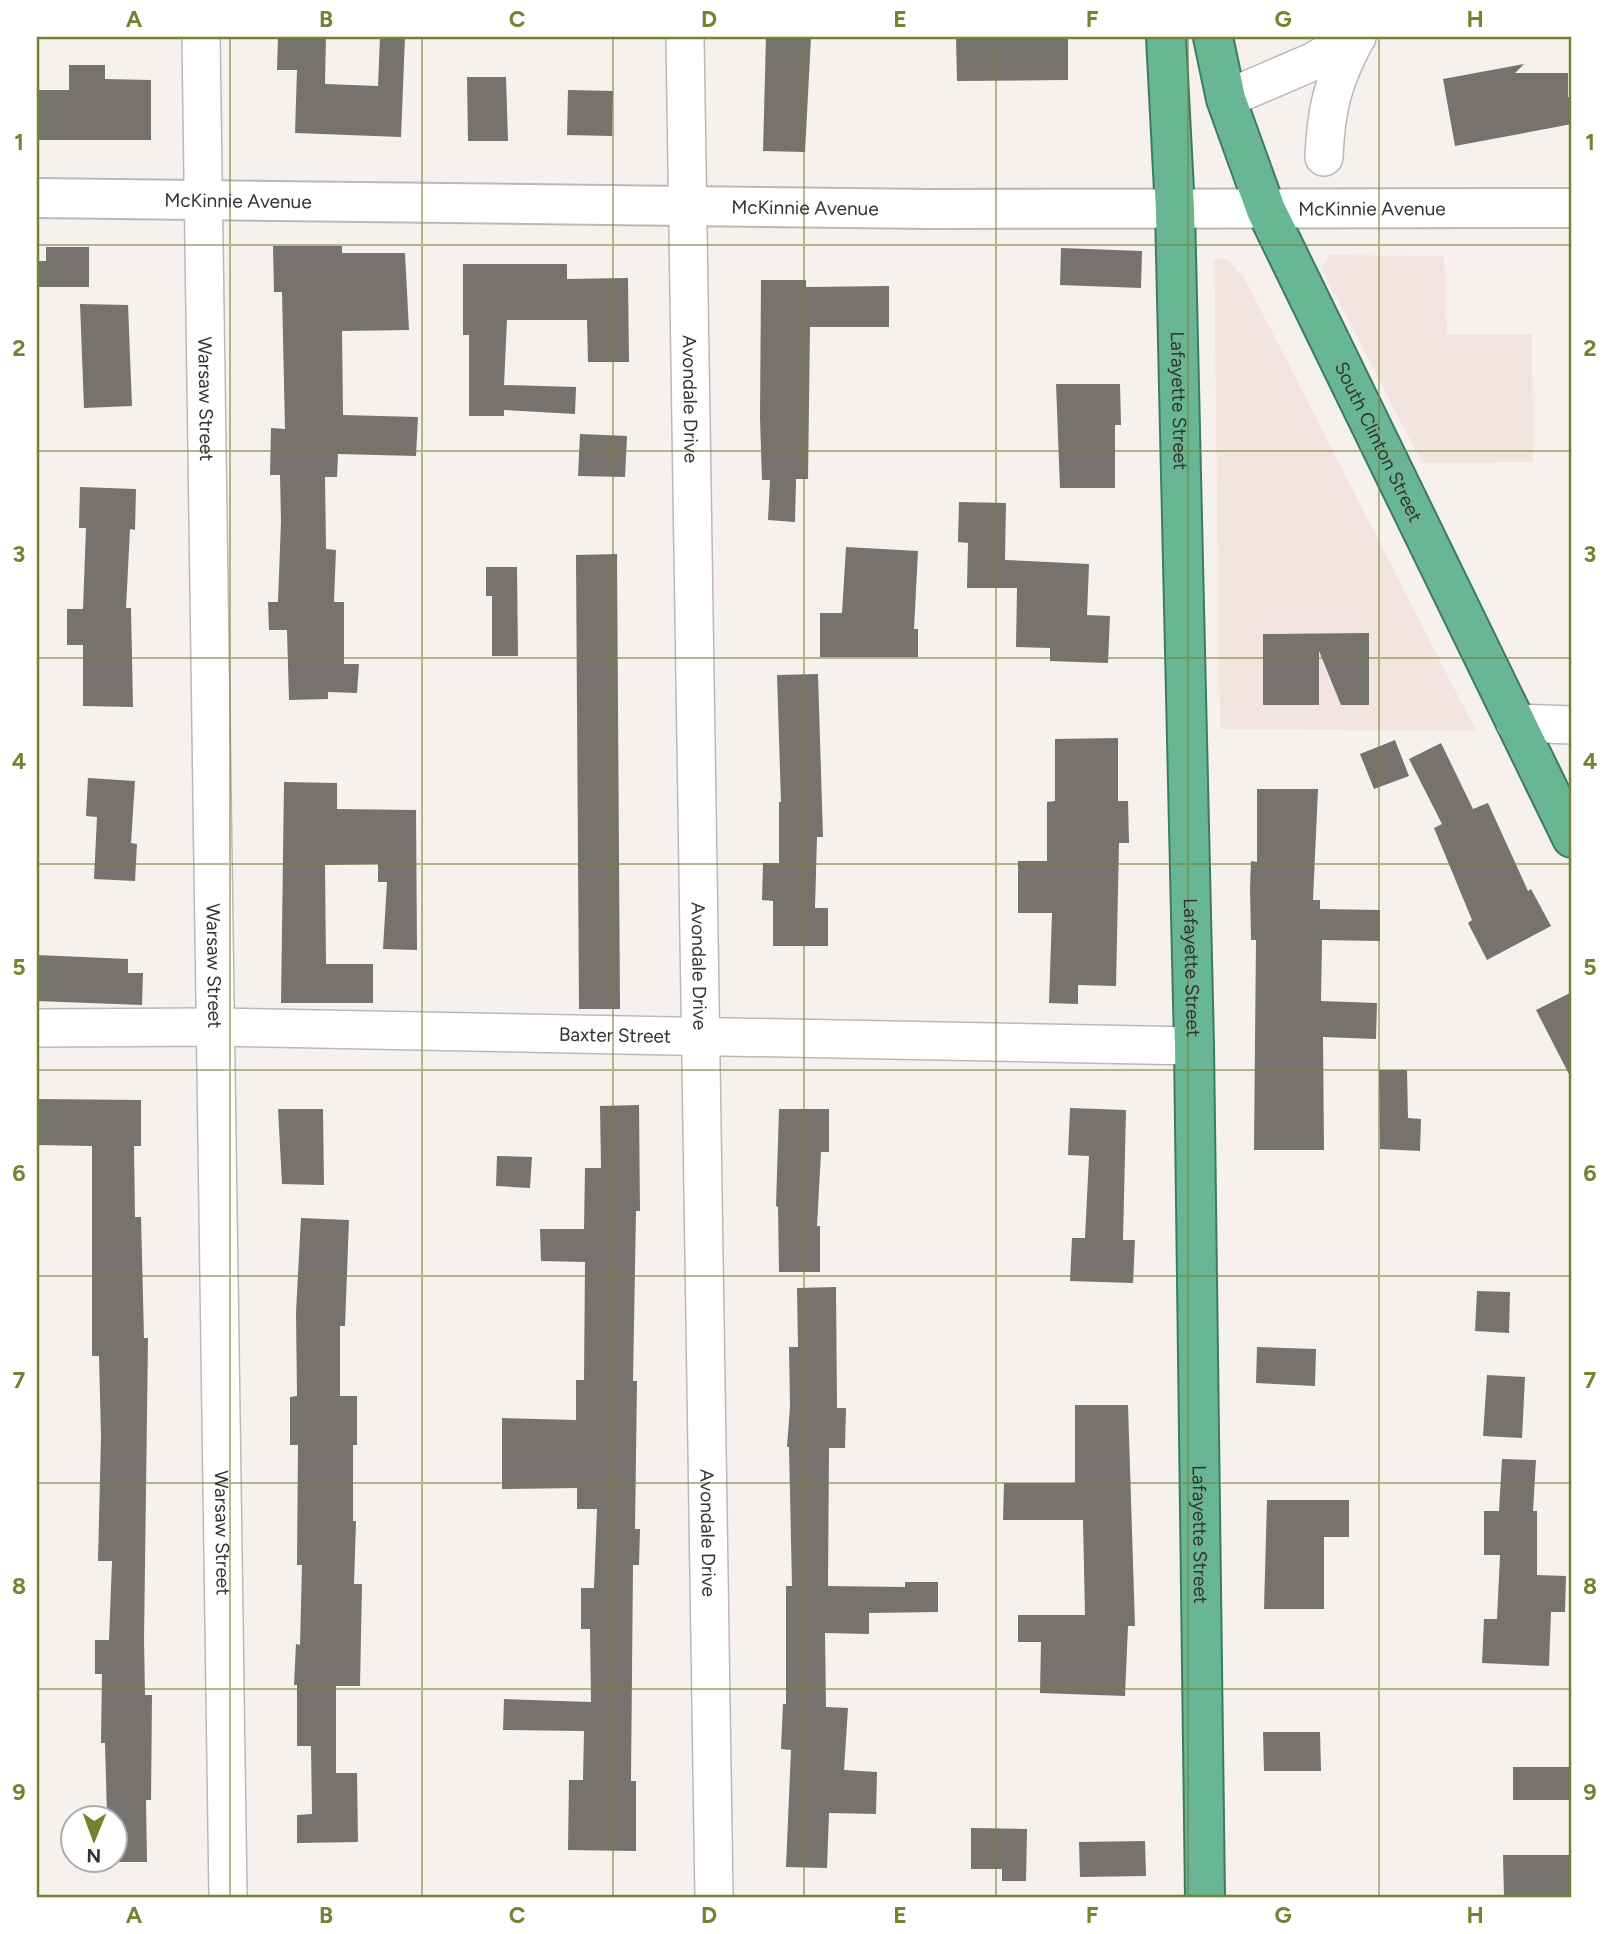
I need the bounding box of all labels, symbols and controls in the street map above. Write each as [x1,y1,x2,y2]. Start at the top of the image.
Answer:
text: A [126,5,143,33]
text: B [319,5,333,33]
text: C [509,5,526,33]
text: D [701,5,717,33]
text: E [893,5,907,33]
text: F [1086,5,1099,33]
text: G [1274,5,1292,33]
text: H [1466,5,1484,33]
text: 1 [14,128,24,156]
text: 1 [1585,128,1595,156]
street label: McKinnie Avenue [164,189,312,213]
street label: McKinnie Avenue [731,196,879,220]
street label: McKinnie Avenue [1298,197,1446,220]
street label: Lafayette Street [1166,331,1192,470]
text: 2 [12,334,26,362]
text: 2 [1583,334,1597,362]
street label: Avondale Drive [678,335,703,463]
street label: Warsaw Street [193,336,218,462]
street label: South Clinton Street [1330,358,1427,526]
text: 3 [13,540,25,568]
text: 3 [1584,540,1596,568]
text: 4 [12,747,26,775]
text: 4 [1583,747,1597,775]
street label: Lafayette Street [1179,898,1205,1037]
street label: Avondale Drive [686,902,711,1030]
street label: Warsaw Street [202,903,226,1029]
text: 5 [12,953,26,981]
text: 5 [1583,953,1597,981]
street label: Baxter Street [559,1023,671,1048]
text: 6 [12,1159,26,1187]
text: 6 [1583,1159,1597,1187]
text: 7 [13,1366,26,1394]
text: 7 [1584,1366,1597,1394]
street label: Lafayette Street [1187,1465,1212,1604]
street label: Avondale Drive [695,1469,720,1597]
street label: Warsaw Street [210,1470,235,1595]
text: 8 [12,1572,26,1600]
text: 8 [1583,1572,1597,1600]
text: 9 [12,1778,26,1806]
text: 9 [1583,1778,1597,1806]
north arrow [60,1804,130,1874]
text: N [86,1844,101,1867]
text: A [126,1901,143,1929]
text: B [319,1901,333,1929]
text: C [509,1901,526,1929]
text: D [701,1901,717,1929]
text: E [893,1901,907,1929]
text: F [1086,1901,1099,1929]
text: G [1274,1901,1292,1929]
text: H [1466,1901,1484,1929]

